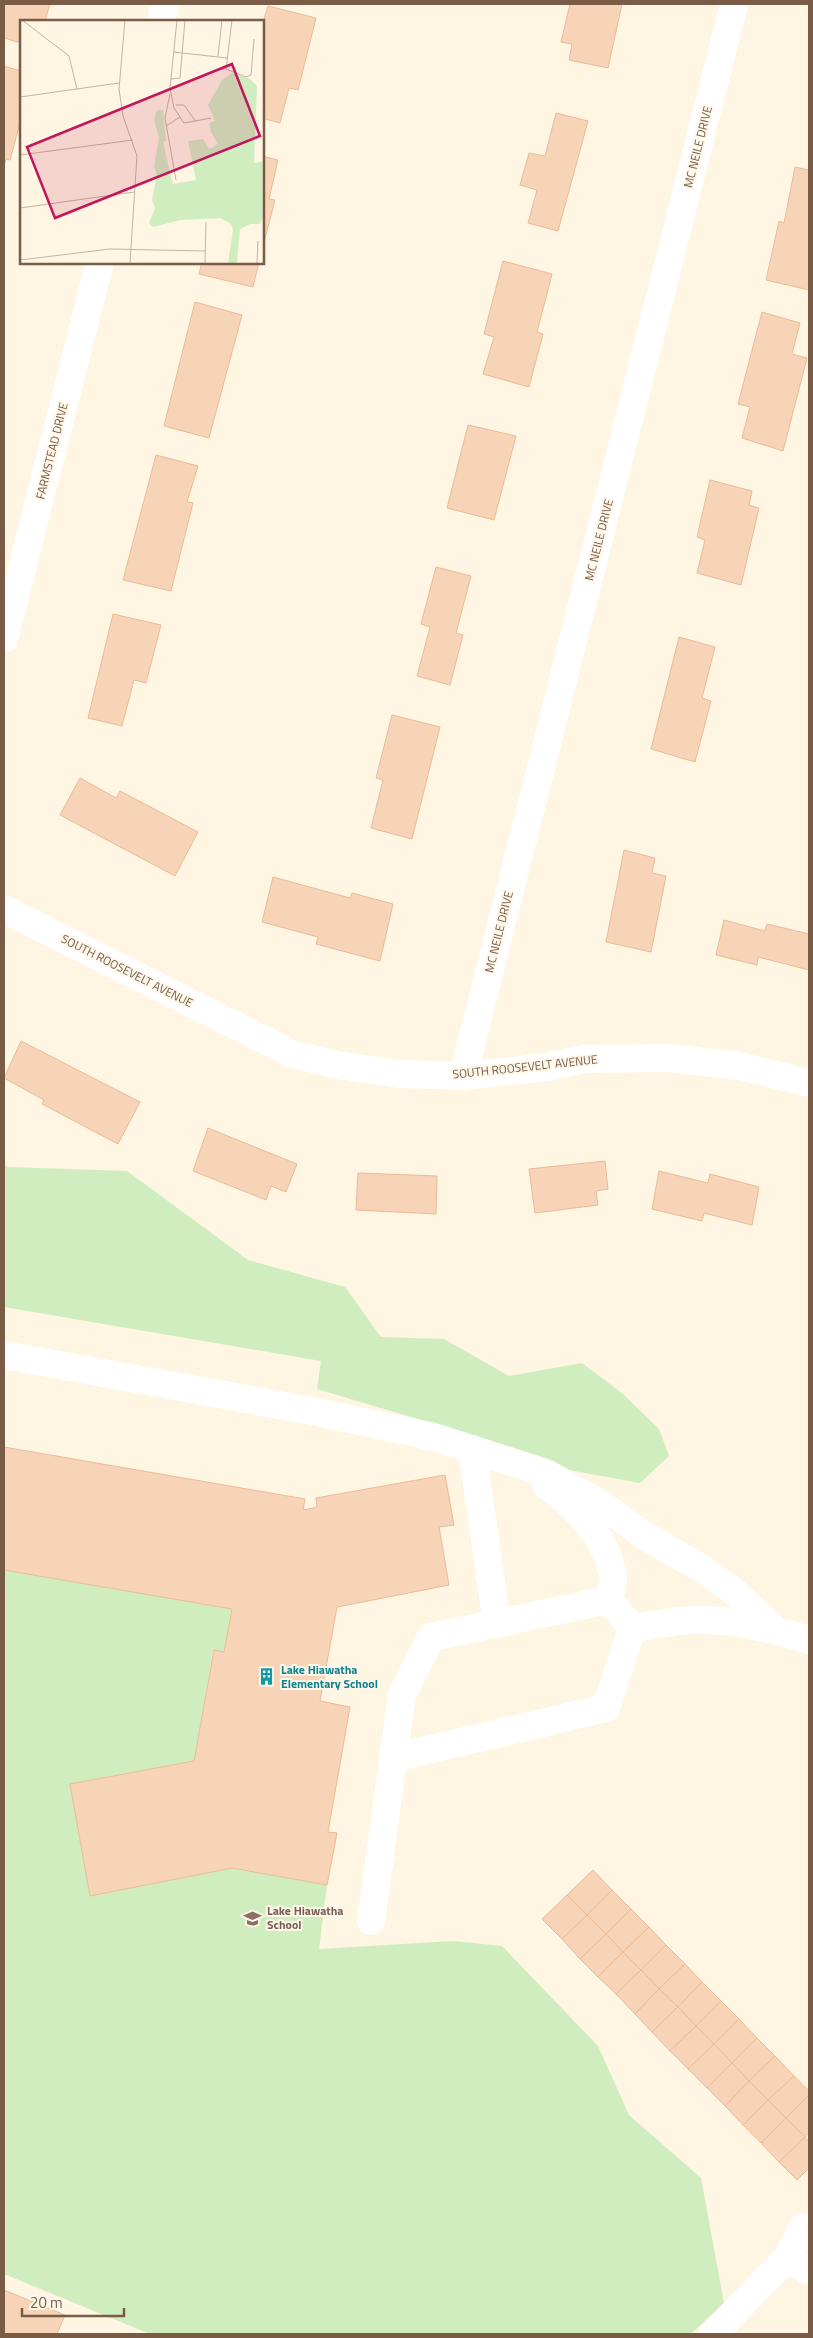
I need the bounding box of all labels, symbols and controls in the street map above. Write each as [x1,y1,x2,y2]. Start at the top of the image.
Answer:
inset map [20,20,264,264]
street label: MC NEILE DRIVE [678,104,717,190]
street label: FARMSTEAD DRIVE [30,400,73,501]
street label: MC NEILE DRIVE [579,497,618,583]
street label: MC NEILE DRIVE [479,889,518,975]
street label: SOUTH ROOSEVELT AVENUE [58,929,197,1012]
street label: SOUTH ROOSEVELT AVENUE [452,1049,599,1084]
place label: Lake Hiawatha Elementary School [281,1660,378,1693]
building icon: Lake Hiawatha Elementary School [257,1667,277,1687]
place label: Lake Hiawatha School [267,1901,343,1934]
school or university icon: Lake Hiawatha School [243,1908,263,1928]
scale bar [22,2286,125,2318]
text: 20 m [30,2291,63,2314]

